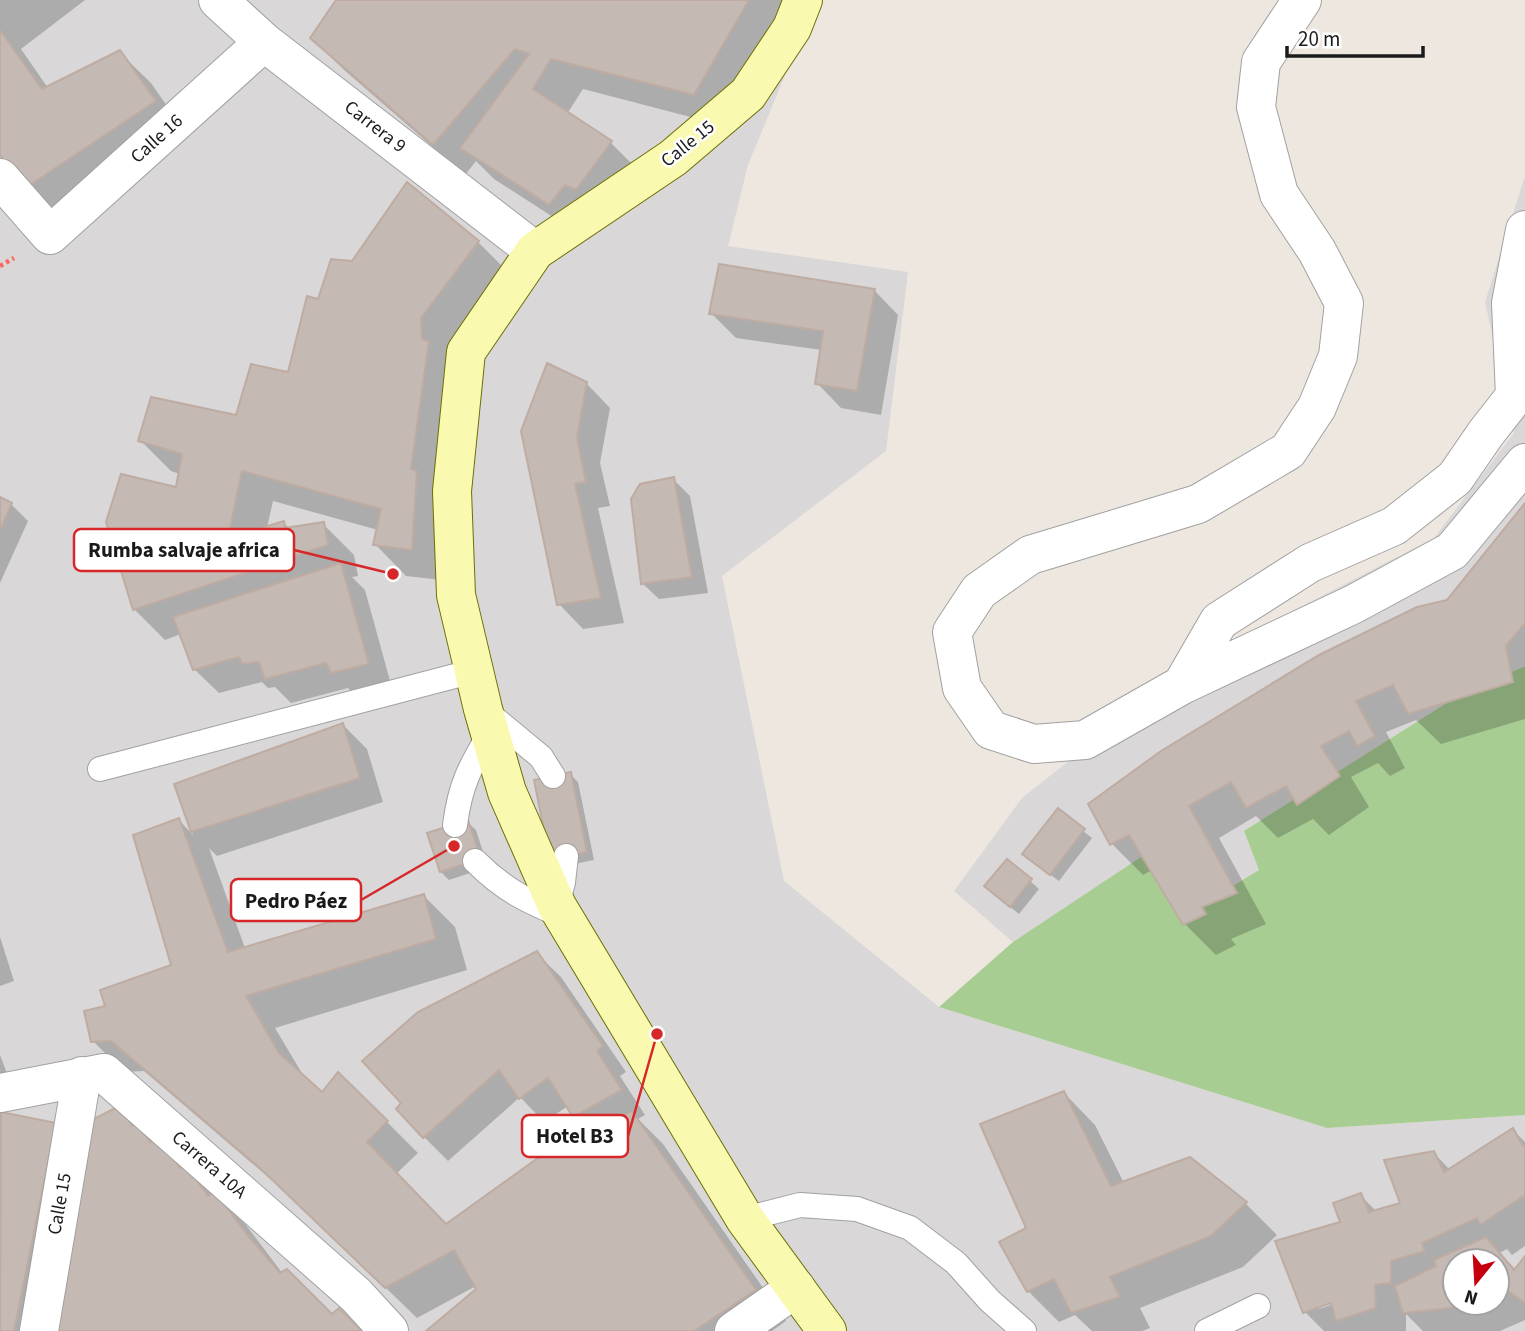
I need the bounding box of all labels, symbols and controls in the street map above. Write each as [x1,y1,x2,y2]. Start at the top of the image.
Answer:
scale bar [1287,14,1424,58]
text: 20 m [1298,24,1340,54]
street label: Carrera 9 [338,94,412,160]
street label: Calle 16 [125,108,189,170]
street label: Calle 15 [655,114,721,174]
callout: Rumba salvaje africa [74,529,294,571]
text: Rumba salvaje africa [88,535,280,565]
callout: Pedro Páez [231,879,361,921]
text: Pedro Páez [245,886,347,916]
callout: Hotel B3 [522,1115,628,1157]
text: Hotel B3 [536,1121,614,1151]
street label: Carrera 10A [166,1125,253,1206]
street label: Calle 15 [41,1171,79,1237]
north arrow [1441,1247,1511,1317]
text: N [1461,1282,1481,1312]

